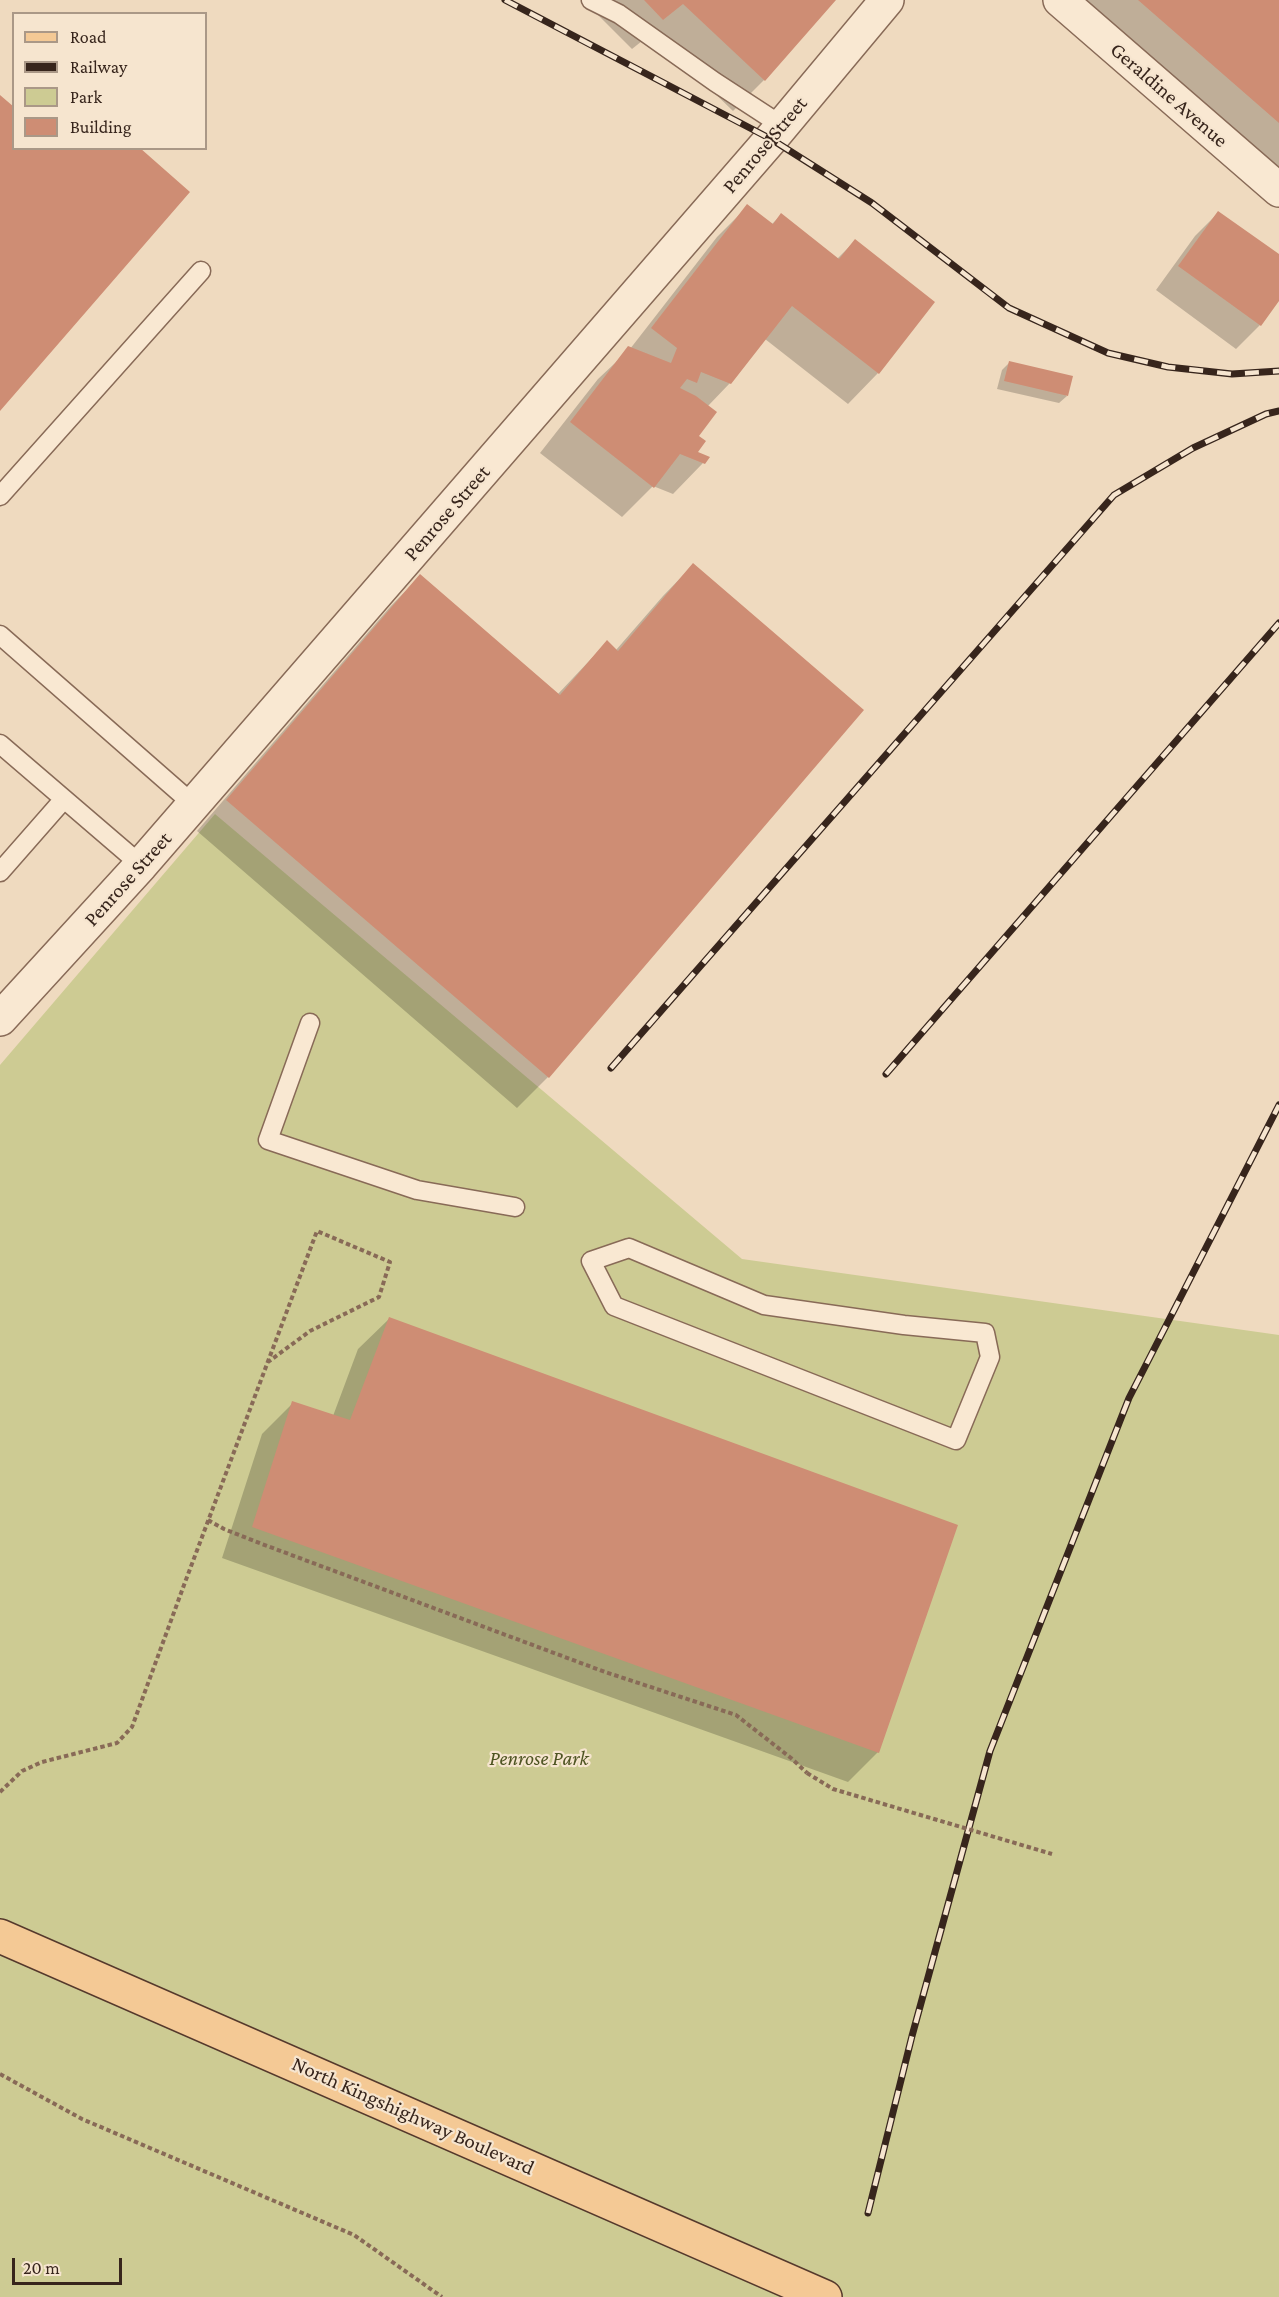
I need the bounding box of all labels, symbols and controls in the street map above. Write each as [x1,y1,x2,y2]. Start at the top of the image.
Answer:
legend [12,12,207,150]
text: Road [70,27,107,47]
street label: Geraldine Avenue [1105,37,1233,153]
text: Railway [70,57,127,77]
text: Park [70,87,102,107]
street label: Penrose Street [717,91,813,199]
text: Building [70,117,131,137]
street label: Penrose Street [399,460,495,566]
street label: Penrose Street [79,826,177,932]
park label: Penrose Park [489,1746,589,1772]
street label: North Kingshighway Boulevard [288,2051,538,2181]
scale bar [15,2246,124,2284]
text: 20 m [23,2258,60,2278]

